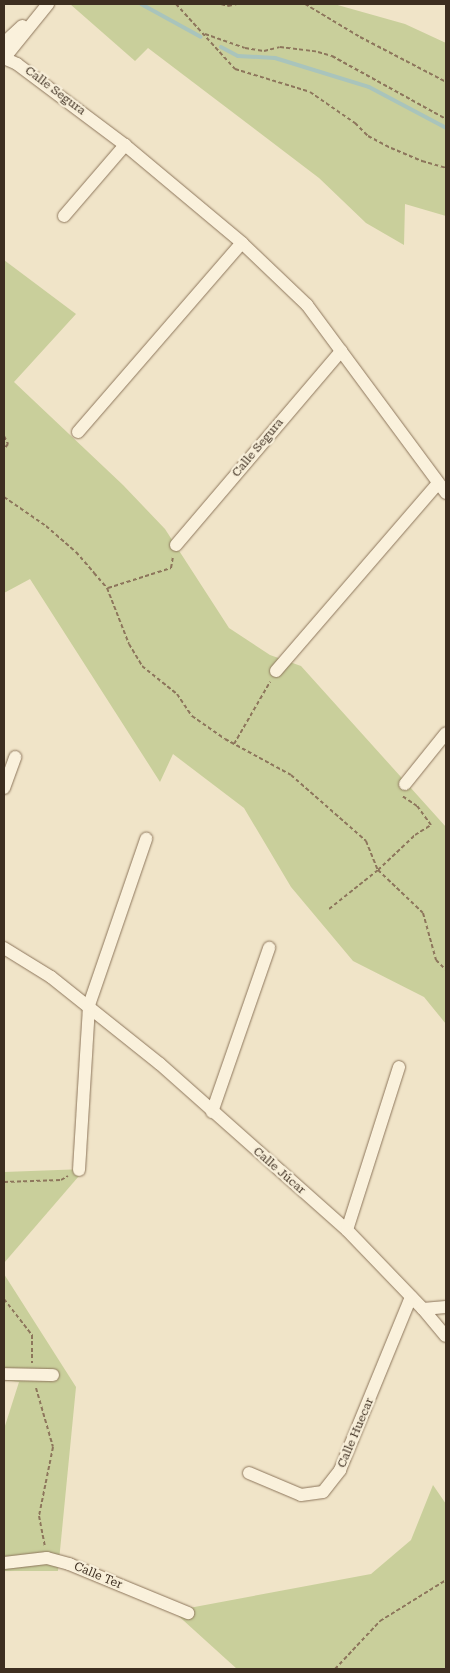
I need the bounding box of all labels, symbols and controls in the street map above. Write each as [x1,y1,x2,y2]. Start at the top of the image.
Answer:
street label: Calle Segura [22,64,88,118]
street label: Calle Segura [229,416,287,480]
street label: Calle Júcar [250,1144,308,1198]
street label: Calle Huecar [335,1396,377,1470]
street label: Calle Ter [72,1559,124,1593]

